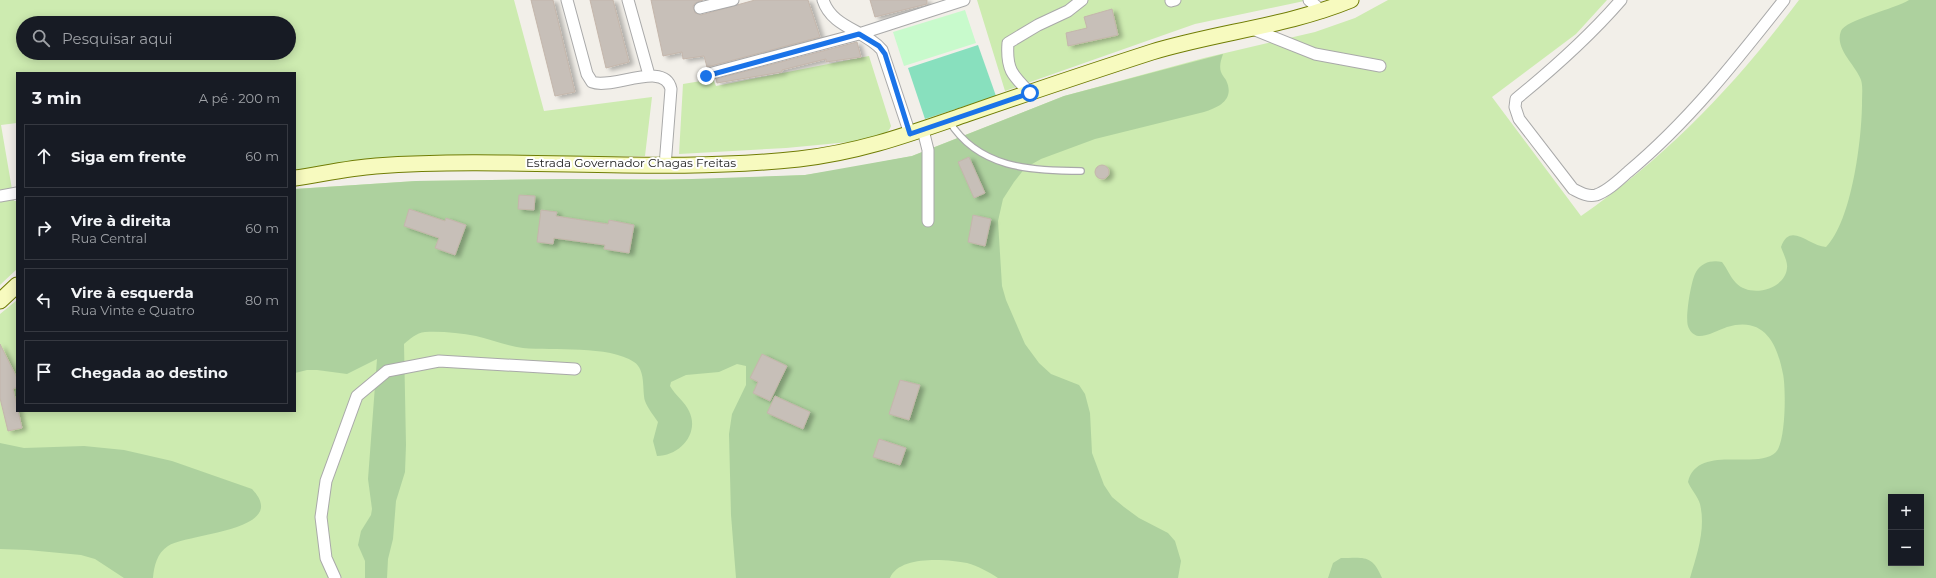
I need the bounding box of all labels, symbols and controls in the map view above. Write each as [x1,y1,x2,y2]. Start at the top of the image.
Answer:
search box [16,16,296,60]
icon: search [30,27,52,49]
text: Pesquisar aqui [62,29,173,48]
route end [697,67,715,85]
route start [1021,84,1039,102]
text: 3 min [32,88,82,108]
text: A pé · 200 m [199,90,280,106]
icon: ahead [33,145,55,167]
text: Siga em frente [71,147,186,166]
text: 60 m [245,148,279,164]
street label: Estrada Governador Chagas Freitas [526,155,736,170]
text: Vire à direita [71,211,171,230]
icon: right [33,217,55,239]
text: 60 m [245,220,279,236]
text: Rua Central [71,230,147,246]
text: Vire à esquerda [71,283,194,302]
icon: left [33,289,55,311]
text: 80 m [245,292,279,308]
text: Rua Vinte e Quatro [71,302,195,318]
icon: arrive [33,361,55,383]
text: Chegada ao destino [71,363,228,382]
map controls [1888,494,1924,566]
button: + [1888,494,1924,530]
button: − [1888,530,1924,566]

